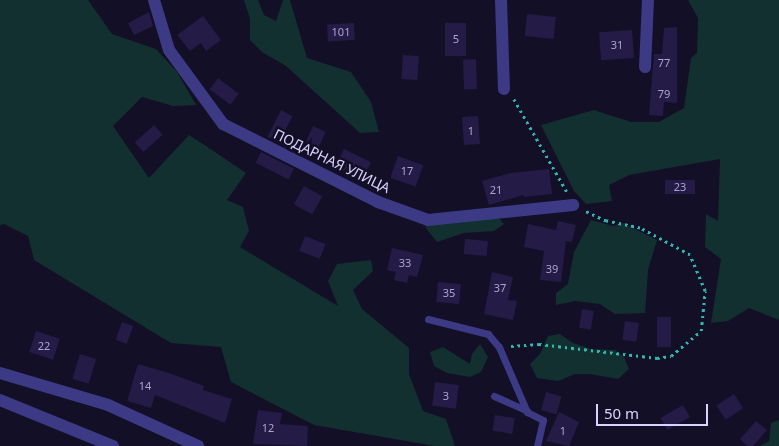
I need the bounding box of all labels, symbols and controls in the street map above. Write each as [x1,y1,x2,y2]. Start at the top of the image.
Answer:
house number: 101 [332,25,350,39]
house number: 5 [453,32,459,46]
house number: 31 [611,38,623,52]
house number: 77 [658,56,670,70]
house number: 79 [658,87,670,101]
house number: 1 [468,124,474,138]
street label: ПОДАРНАЯ УЛИЦА [271,126,393,196]
house number: 17 [401,164,413,178]
house number: 23 [674,180,686,194]
house number: 21 [490,183,502,197]
house number: 33 [399,256,411,270]
house number: 39 [546,262,558,276]
house number: 37 [494,281,506,295]
house number: 35 [443,286,455,300]
house number: 22 [38,339,50,353]
house number: 14 [139,379,151,393]
house number: 3 [443,389,449,403]
scale bar [599,394,712,426]
text: 50 m [604,403,639,423]
house number: 12 [262,421,274,435]
house number: 1 [560,424,566,438]

